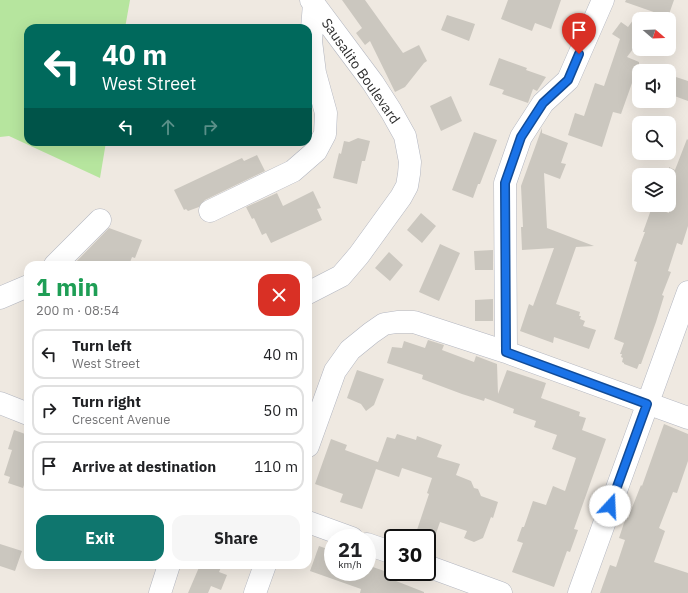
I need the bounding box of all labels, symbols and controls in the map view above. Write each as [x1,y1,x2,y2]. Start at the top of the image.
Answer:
north arrow [632,12,676,56]
map controls [632,12,676,212]
pin [562,13,596,54]
street label: Sausalito Boulevard [318,15,404,127]
icon: arrive [568,19,590,41]
text: 40 m [102,36,167,73]
icon: left [36,40,88,92]
button: sound [632,64,676,108]
text: West Street [102,72,196,95]
icon: left [115,116,137,138]
icon: ahead [157,116,179,138]
icon: right [199,116,221,138]
button: search [632,116,676,160]
button: layers [632,168,676,212]
text: 1 min [36,271,99,303]
button: close [258,274,300,316]
text: 200 m · 08:54 [36,302,119,319]
text: Turn left [72,336,132,355]
icon: left [38,343,60,365]
text: 40 m [263,345,298,364]
text: West Street [72,355,140,372]
text: Turn right [72,392,141,411]
icon: right [38,399,60,421]
text: 50 m [263,401,298,420]
text: Crescent Avenue [72,411,170,428]
icon: arrive [38,455,60,477]
text: Arrive at destination [72,457,216,476]
text: 110 m [254,457,298,476]
position arrow [589,485,631,527]
button: Exit [36,515,164,561]
button: Share [172,515,300,561]
speed limit sign: 30 [384,529,436,581]
text: 21 [338,536,362,563]
text: km/h [338,558,362,571]

